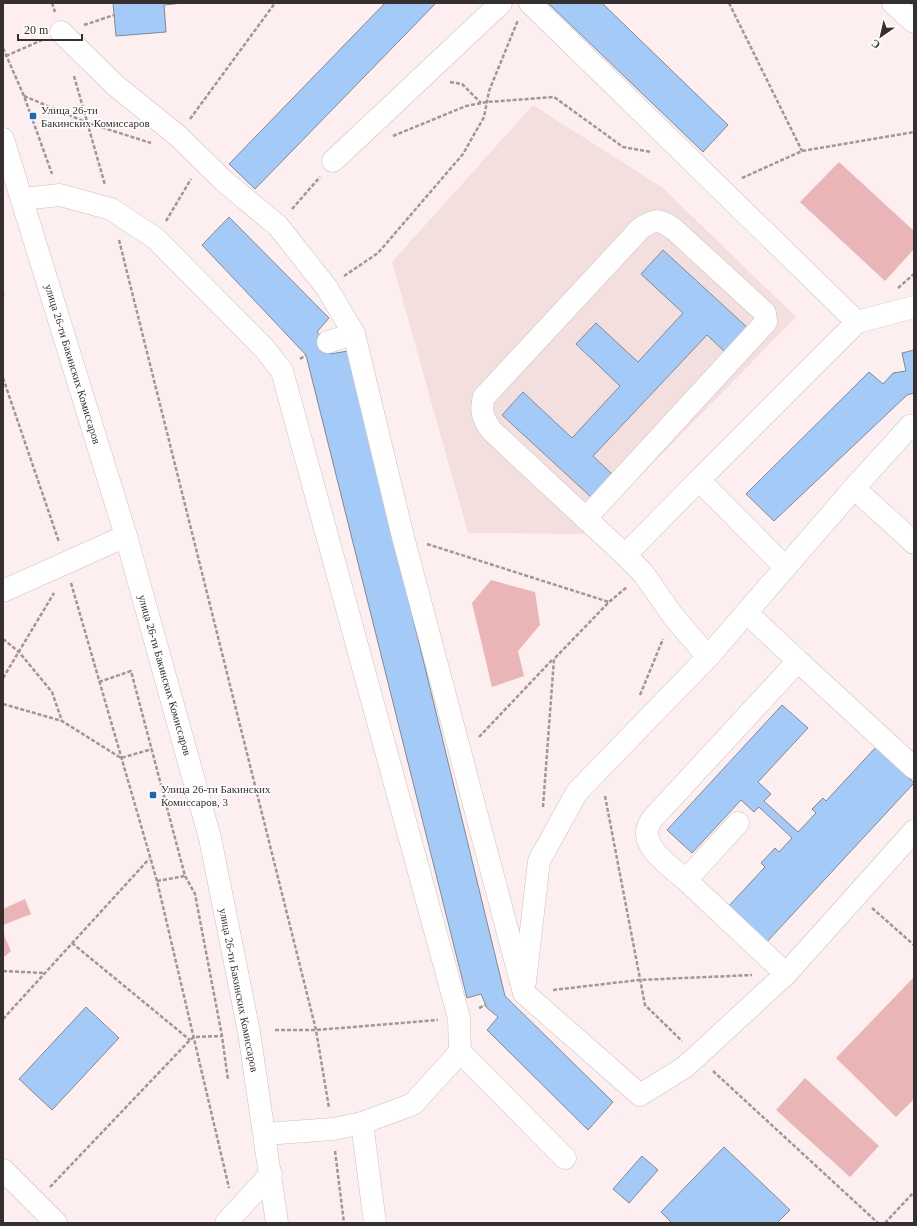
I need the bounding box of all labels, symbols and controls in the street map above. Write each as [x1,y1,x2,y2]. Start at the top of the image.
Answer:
scale bar [18,16,82,42]
north arrow [861,16,901,56]
text: 20 m [24,23,49,37]
text: С [869,37,882,51]
place label: Улица 26-ти Бакинских Комиссаров [41,104,150,129]
marker: Улица 26-ти Бакинских Комиссаров [28,111,38,121]
street label: улица 26-ти Бакинских Комиссаров [43,283,103,445]
street label: улица 26-ти Бакинских Комиссаров [136,593,194,757]
place label: Улица 26-ти Бакинских Комиссаров, 3 [161,783,271,808]
marker: Улица 26-ти Бакинских Комиссаров, 3 [148,790,158,800]
street label: улица 26-ти Бакинских Комиссаров [217,907,261,1073]

